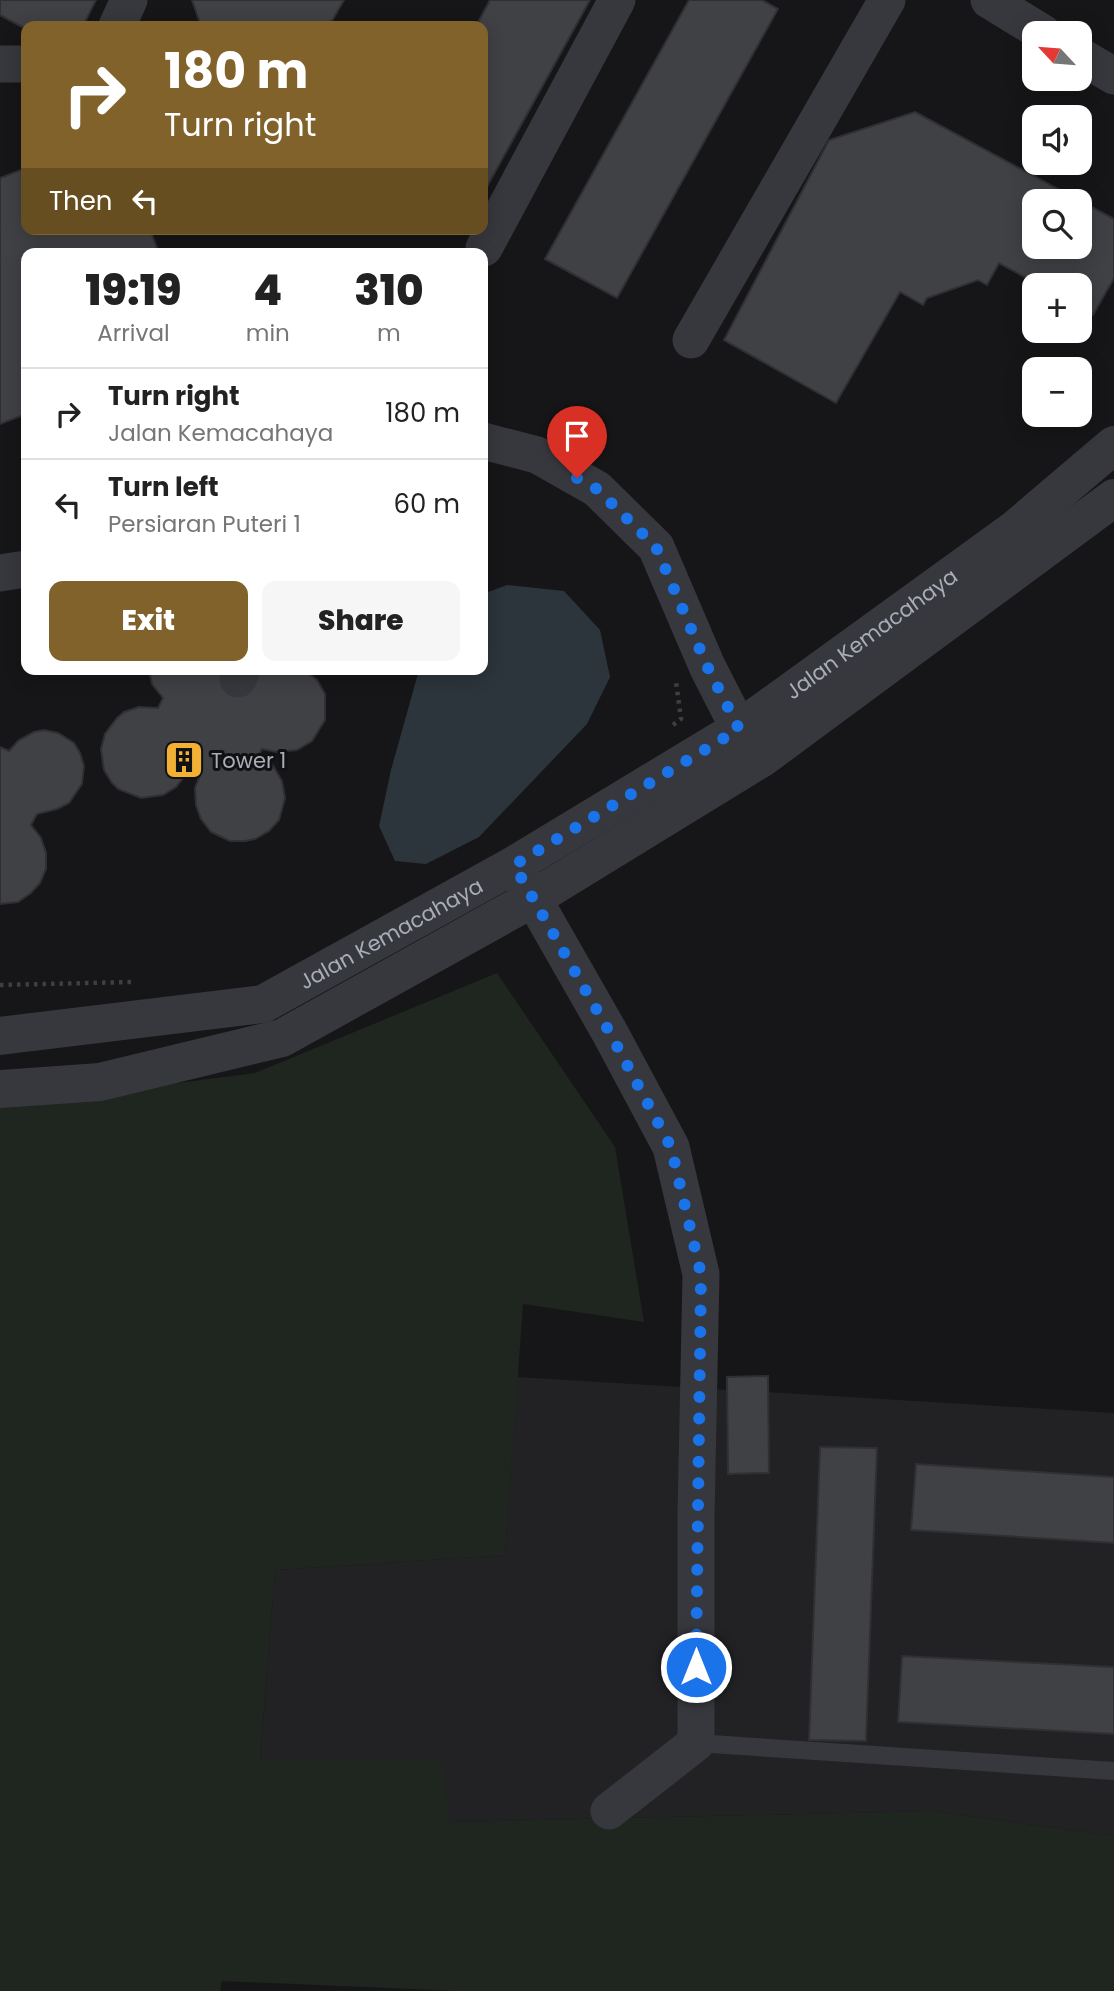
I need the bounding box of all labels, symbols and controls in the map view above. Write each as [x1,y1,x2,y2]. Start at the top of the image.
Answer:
north arrow [1022,21,1092,91]
map controls [1022,21,1092,427]
text: 180 m [164,37,308,105]
icon: right [49,49,140,140]
text: Turn right [164,102,316,147]
button: sound [1022,105,1092,175]
icon: left [126,182,164,220]
text: Then [49,183,112,219]
button: search [1022,189,1092,259]
text: 19:19 [85,261,181,320]
text: 4 [253,261,282,320]
text: 310 [354,261,424,320]
button: + [1022,273,1092,343]
text: Arrival [97,317,170,349]
text: min [246,317,290,349]
text: m [377,317,401,349]
button: − [1022,357,1092,427]
text: Turn right [108,378,240,414]
icon: right [49,395,87,433]
text: 180 m [385,395,460,431]
pin [547,406,607,478]
text: Jalan Kemacahaya [108,417,333,449]
icon: arrive [558,417,596,455]
text: Turn left [108,469,219,505]
icon: left [49,486,87,524]
text: 60 m [393,486,460,522]
text: Persiaran Puteri 1 [108,508,301,540]
street label: Jalan Kemacahaya [779,561,963,705]
button: Exit [49,581,248,661]
button: Share [262,581,460,661]
building icon: Tower 1 [163,739,205,781]
place label: Tower 1 [211,746,286,775]
street label: Jalan Kemacahaya [294,871,488,996]
position arrow [659,1630,733,1704]

